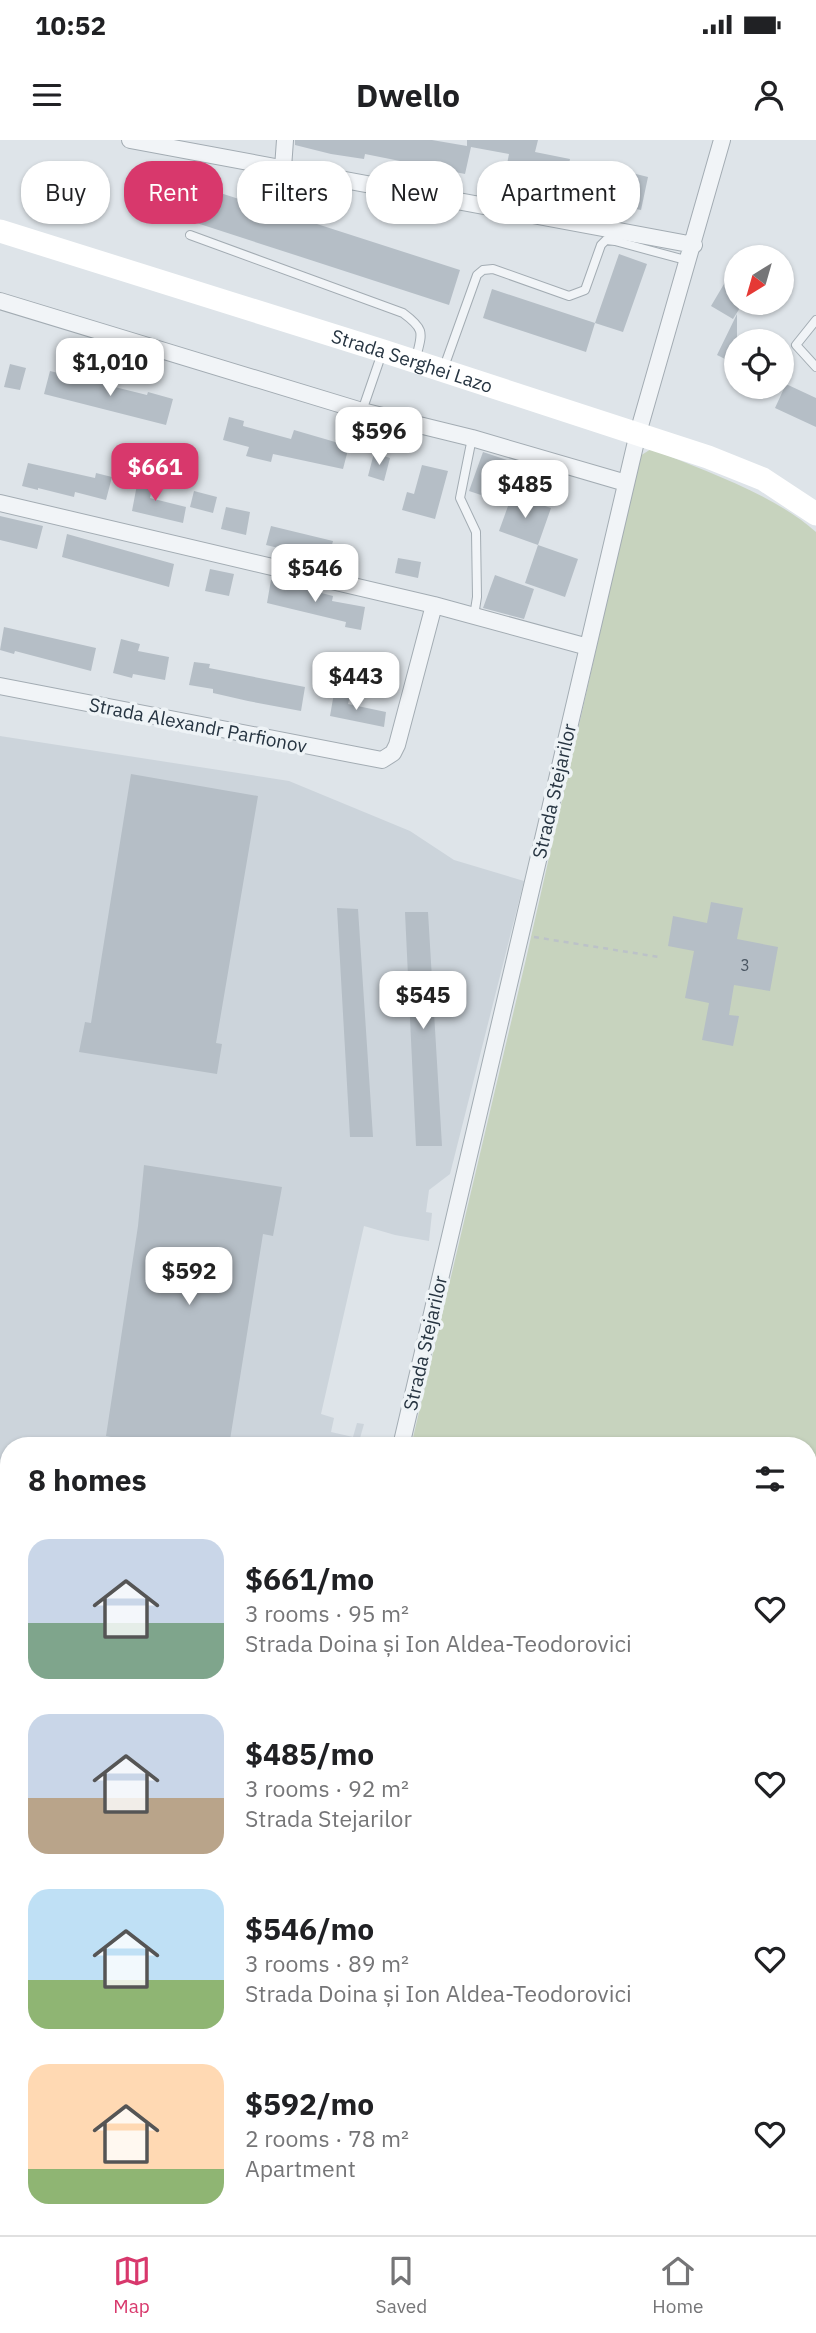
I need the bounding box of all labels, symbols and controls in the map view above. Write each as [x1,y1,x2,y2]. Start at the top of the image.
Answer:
text: 10:52 [35,8,106,42]
text: Dwello [356,74,460,116]
icon: menu [28,76,66,114]
icon: person [750,76,788,114]
chip: Buy [21,161,110,224]
chip: Rent [124,161,223,224]
chip: Filters [237,161,352,224]
chip: New [366,161,463,224]
chip: Apartment [477,161,640,224]
north arrow [724,245,794,315]
map controls [724,245,794,399]
street label: Strada Serghei Lazo [329,324,496,398]
button: locate [724,329,794,399]
pin: $1,010 [53,338,167,398]
text: $1,010 [72,346,148,376]
pin: $596 [338,408,420,467]
text: $596 [351,415,407,445]
pin: $661 [114,444,196,503]
text: $661 [127,451,183,481]
pin: $485 [484,460,566,520]
text: $485 [497,468,553,498]
pin: $546 [274,545,356,604]
text: $546 [287,552,343,582]
pin: $443 [315,652,397,712]
text: $443 [328,660,384,690]
street label: Strada Alexandr Parfionov [87,692,309,758]
street label: Strada Stejarilor [527,721,581,861]
house number: 3 [740,955,750,975]
pin: $545 [382,972,464,1031]
text: $545 [395,979,451,1009]
pin: $592 [148,1248,230,1307]
text: $592 [161,1255,217,1285]
street label: Strada Stejarilor [398,1273,452,1413]
text: 8 homes [28,1460,147,1499]
icon: filters [751,1460,789,1498]
text: $661/mo [245,1559,374,1598]
icon: home [84,1567,168,1651]
icon: heart [751,1590,789,1628]
text: 3 rooms · 95 m² [245,1598,409,1628]
text: Strada Doina și Ion Aldea-Teodorovici [245,1628,632,1658]
text: $485/mo [245,1734,374,1773]
icon: home [84,1742,168,1826]
icon: heart [751,1765,789,1803]
text: 3 rooms · 92 m² [245,1773,409,1803]
text: Strada Stejarilor [245,1803,412,1833]
text: $546/mo [245,1909,374,1948]
icon: home [84,1917,168,2001]
icon: heart [751,1940,789,1978]
text: 3 rooms · 89 m² [245,1948,409,1978]
text: Strada Doina și Ion Aldea-Teodorovici [245,1978,632,2008]
text: $592/mo [245,2084,374,2123]
icon: home [84,2092,168,2176]
icon: heart [751,2115,789,2153]
text: 2 rooms · 78 m² [245,2123,409,2153]
text: Apartment [245,2153,356,2183]
tab: Map [113,2252,151,2318]
tab: Saved [376,2252,427,2318]
tab: Home [652,2252,703,2318]

